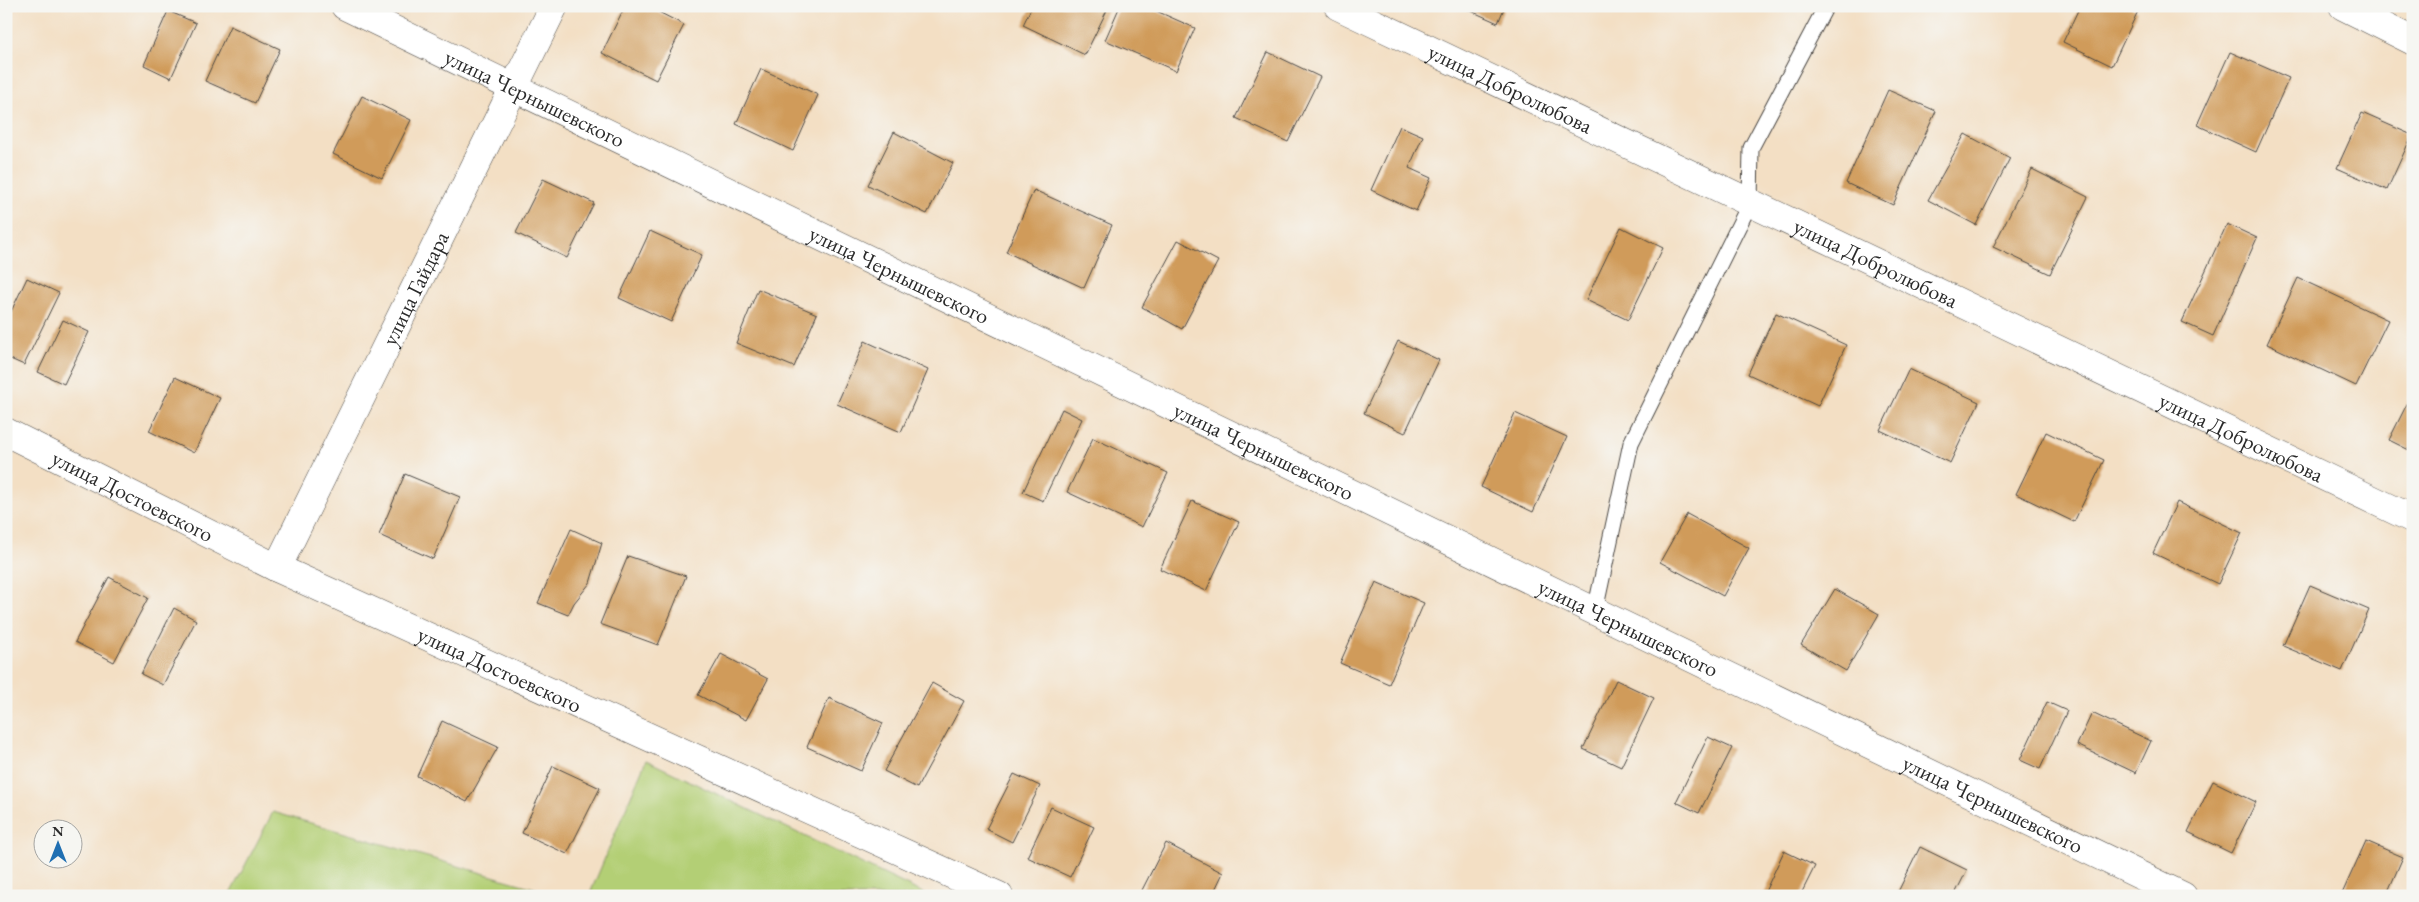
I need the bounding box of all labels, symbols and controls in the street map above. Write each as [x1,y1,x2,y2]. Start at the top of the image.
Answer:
street label: улица Добролюбова [1423,37,1598,140]
street label: улица Чернышевского [440,42,630,154]
street label: улица Добролюбова [1789,211,1963,314]
street label: улица Чернышевского [804,218,995,331]
street label: улица Гайдара [375,226,455,350]
street label: улица Добролюбова [2154,386,2329,489]
street label: улица Чернышевского [1169,395,1359,507]
street label: улица Достоевского [47,443,219,548]
street label: улица Чернышевского [1533,571,1724,684]
street label: улица Достоевского [413,619,587,719]
street label: улица Чернышевского [1898,748,2088,860]
north arrow [32,820,82,870]
text: N [52,822,64,840]

